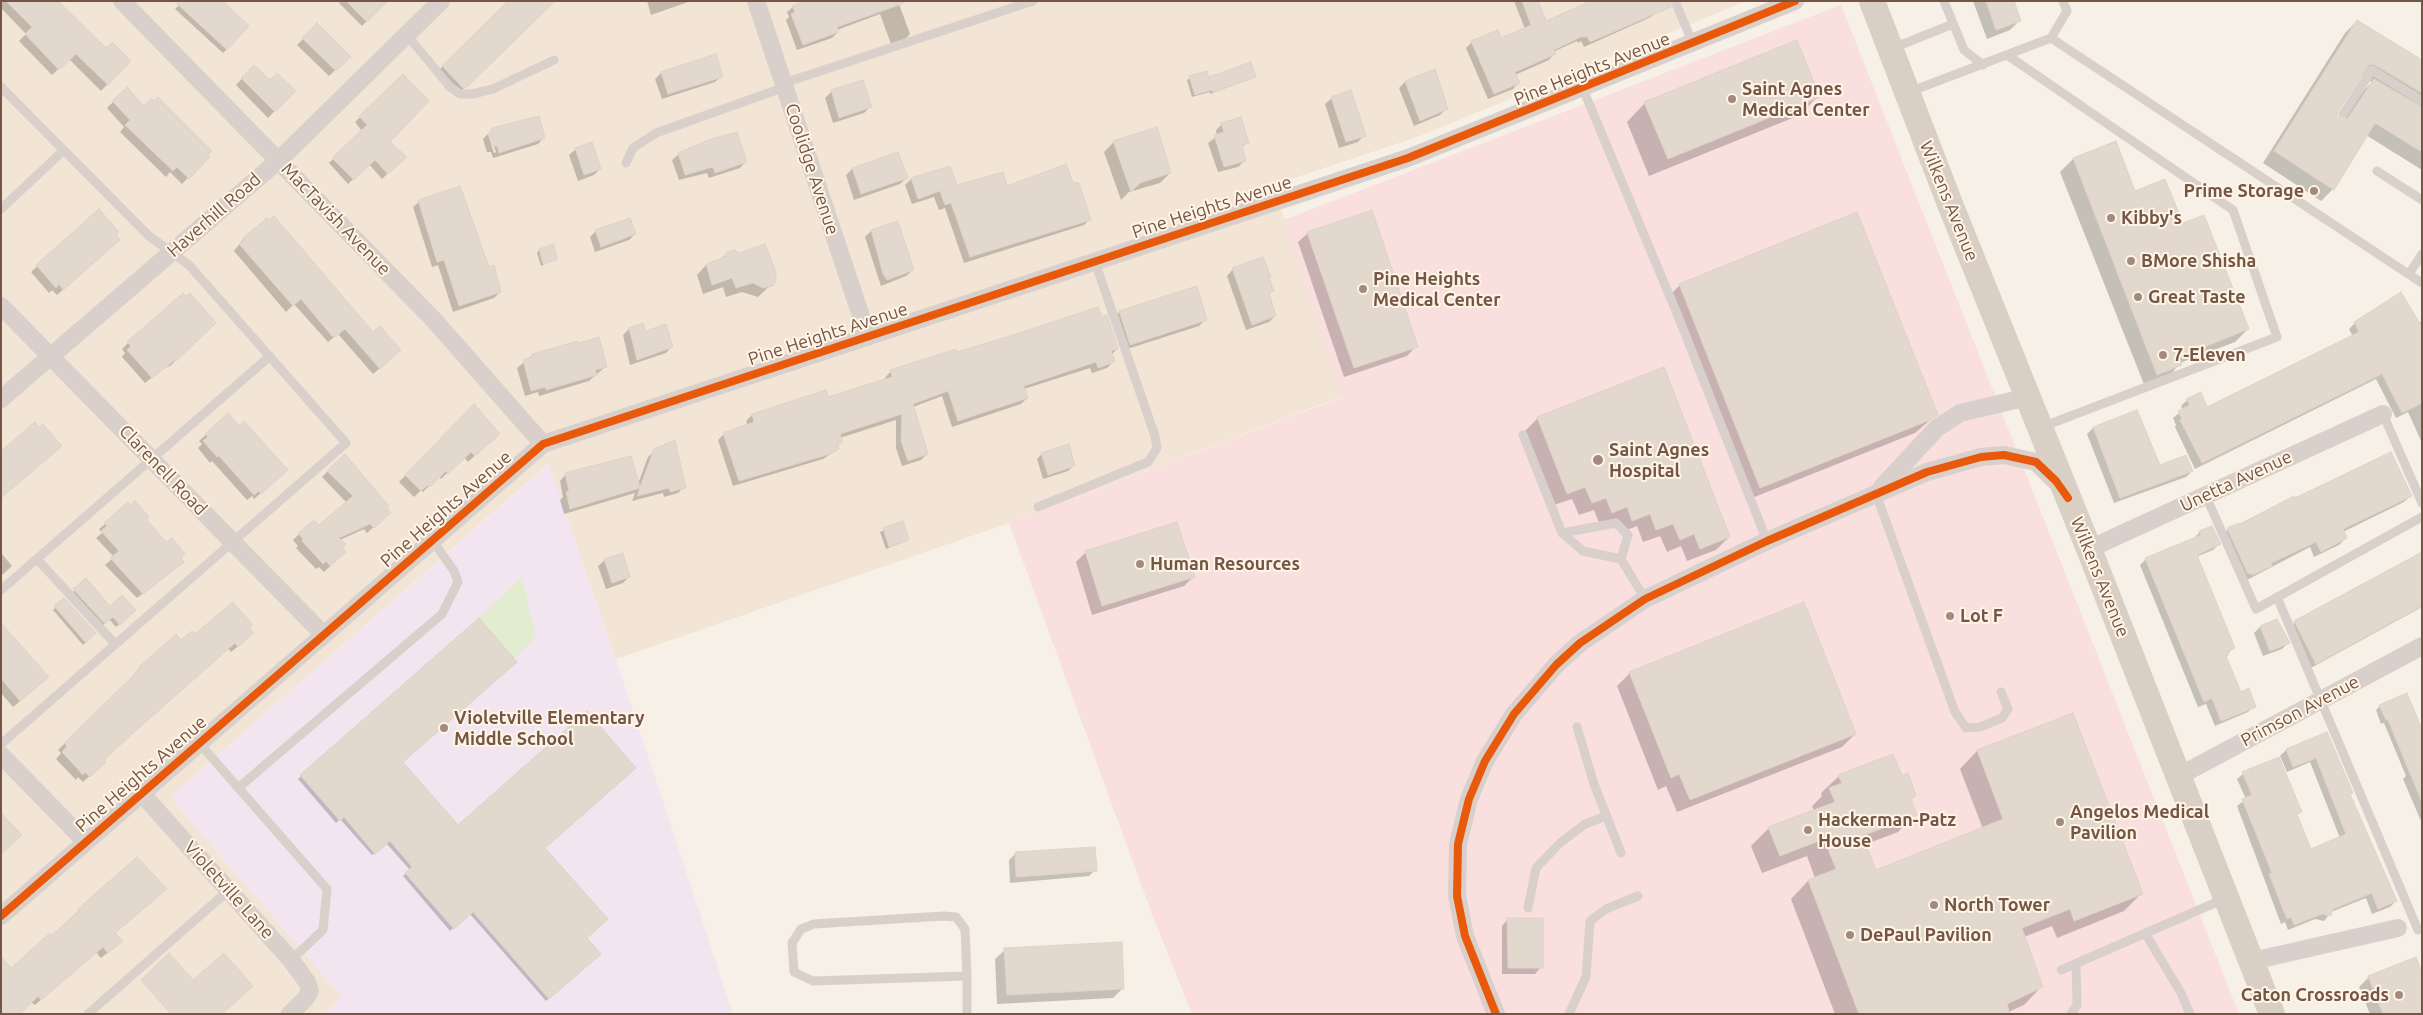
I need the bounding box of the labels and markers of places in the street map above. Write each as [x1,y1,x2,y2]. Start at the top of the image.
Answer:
place label: Saint Agnes Medical Center [1742,78,1870,120]
marker: Saint Agnes Medical Center [1726,93,1738,105]
place label: Prime Storage [2184,180,2304,202]
marker: Prime Storage [2308,185,2320,197]
place label: Kibby's [2121,207,2182,229]
marker: Kibby's [2105,212,2117,224]
place label: BMore Shisha [2141,250,2256,272]
marker: BMore Shisha [2125,255,2137,267]
place label: Pine Heights Medical Center [1373,268,1501,310]
marker: Pine Heights Medical Center [1357,283,1369,295]
place label: Great Taste [2148,286,2246,308]
marker: Great Taste [2132,291,2144,303]
place label: 7-Eleven [2173,344,2246,366]
marker: 7-Eleven [2157,349,2169,361]
place label: Saint Agnes Hospital [1609,439,1709,482]
marker: Saint Agnes Hospital [1591,453,1605,467]
place label: Human Resources [1150,553,1300,575]
marker: Human Resources [1134,558,1146,570]
place label: Lot F [1960,605,2003,627]
marker: Lot F [1944,610,1956,622]
place label: Violetville Elementary Middle School [454,707,645,750]
marker: Violetville Elementary Middle School [438,722,450,734]
place label: Angelos Medical Pavilion [2070,801,2209,844]
place label: Hackerman-Patz House [1818,809,1956,852]
marker: Angelos Medical Pavilion [2054,816,2066,828]
marker: Hackerman-Patz House [1802,824,1814,836]
place label: North Tower [1944,894,2050,916]
marker: North Tower [1928,899,1940,911]
place label: DePaul Pavilion [1860,924,1992,946]
marker: DePaul Pavilion [1844,929,1856,941]
place label: Caton Crossroads [2241,984,2389,1006]
marker: Caton Crossroads [2393,989,2405,1001]

